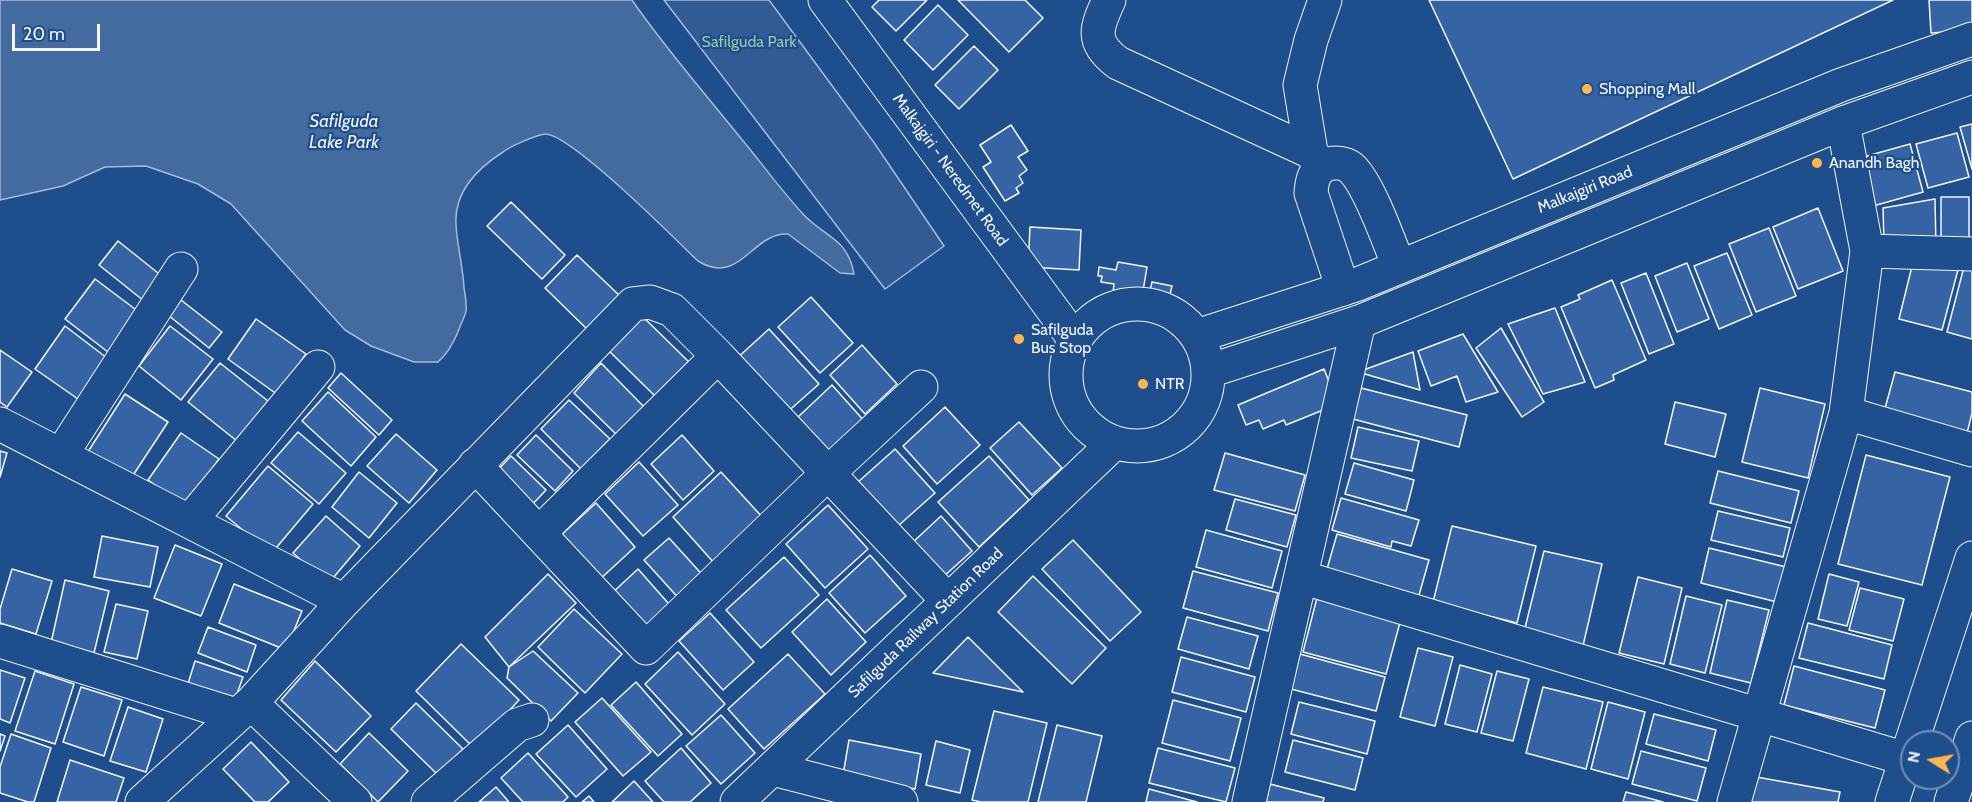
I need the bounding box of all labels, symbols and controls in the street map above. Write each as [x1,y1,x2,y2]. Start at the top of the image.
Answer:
scale bar [15,12,104,50]
text: 20 m [23,23,65,45]
park label: Safilguda Park [702,32,796,52]
place label: Shopping Mall [1599,79,1696,99]
marker: Shopping Mall [1580,82,1594,96]
street label: Malkajgiri - Neredmet Road [888,90,1012,250]
water label: Safilguda Lake Park [309,111,379,154]
place label: Anandh Bagh [1829,153,1919,173]
marker: Anandh Bagh [1810,156,1824,170]
street label: Malkajgiri Road [1535,162,1635,218]
place label: Safilguda Bus Stop [1031,320,1093,358]
marker: Safilguda Bus Stop [1012,332,1026,346]
place label: NTR [1155,374,1184,394]
marker: NTR [1136,377,1150,391]
street label: Safilguda Railway Station Road [845,544,1007,702]
north arrow [1900,730,1960,790]
text: N [1903,749,1924,764]

